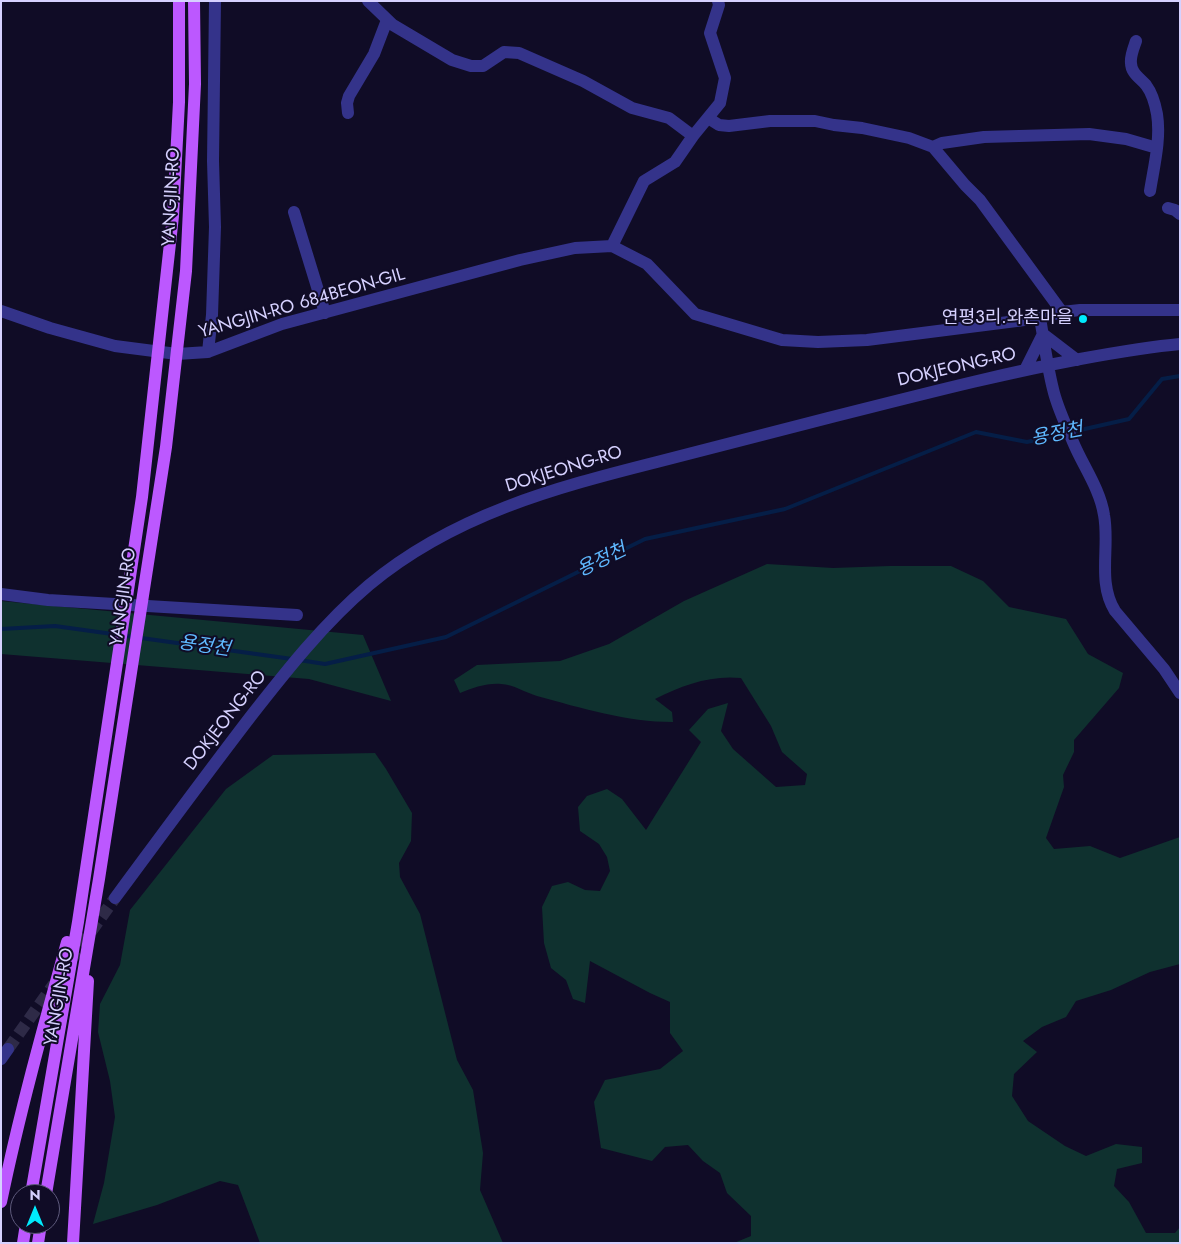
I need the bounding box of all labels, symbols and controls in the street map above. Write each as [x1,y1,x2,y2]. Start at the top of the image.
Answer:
street label: YANGJIN-RO [159,147,185,247]
street label: YANGJIN-RO 684BEON-GIL [197,264,407,344]
place label: 연평3리.와촌마을 [942,308,1073,330]
marker: 연평3리.와촌마을 [1077,313,1089,325]
street label: DOKJEONG-RO [896,344,1018,392]
water label: 용정천 [1029,419,1085,451]
street label: DOKJEONG-RO [503,442,625,498]
water label: 용정천 [573,539,631,583]
street label: YANGJIN-RO [106,547,142,647]
water label: 용정천 [176,632,232,662]
street label: DOKJEONG-RO [180,667,272,775]
street label: YANGJIN-RO [41,946,79,1048]
north arrow [10,1184,60,1234]
text: N [29,1185,41,1205]

